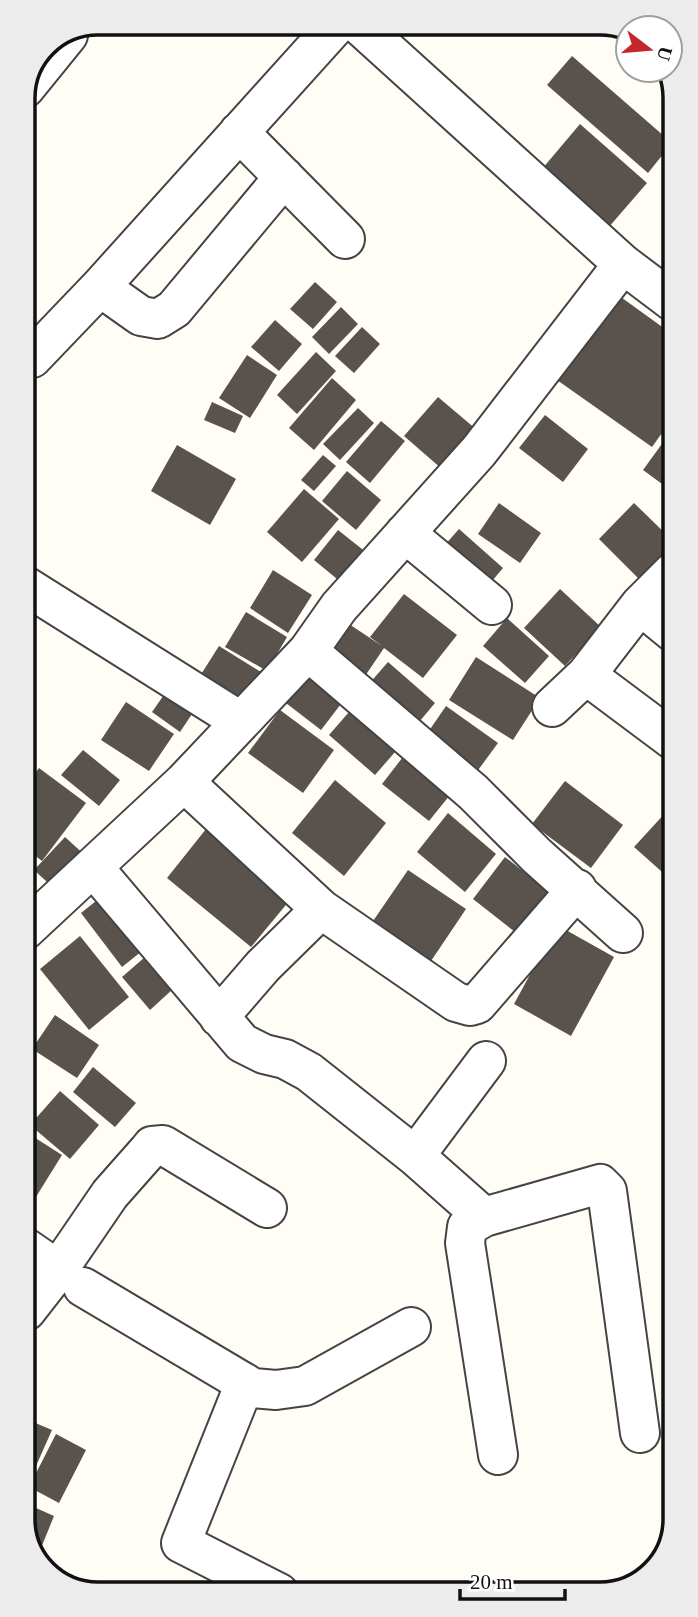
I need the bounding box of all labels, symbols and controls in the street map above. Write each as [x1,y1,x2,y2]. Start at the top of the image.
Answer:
north arrow [614,14,684,84]
text: U [653,44,677,63]
scale bar [460,1558,565,1602]
text: 20 m [470,1570,513,1594]

